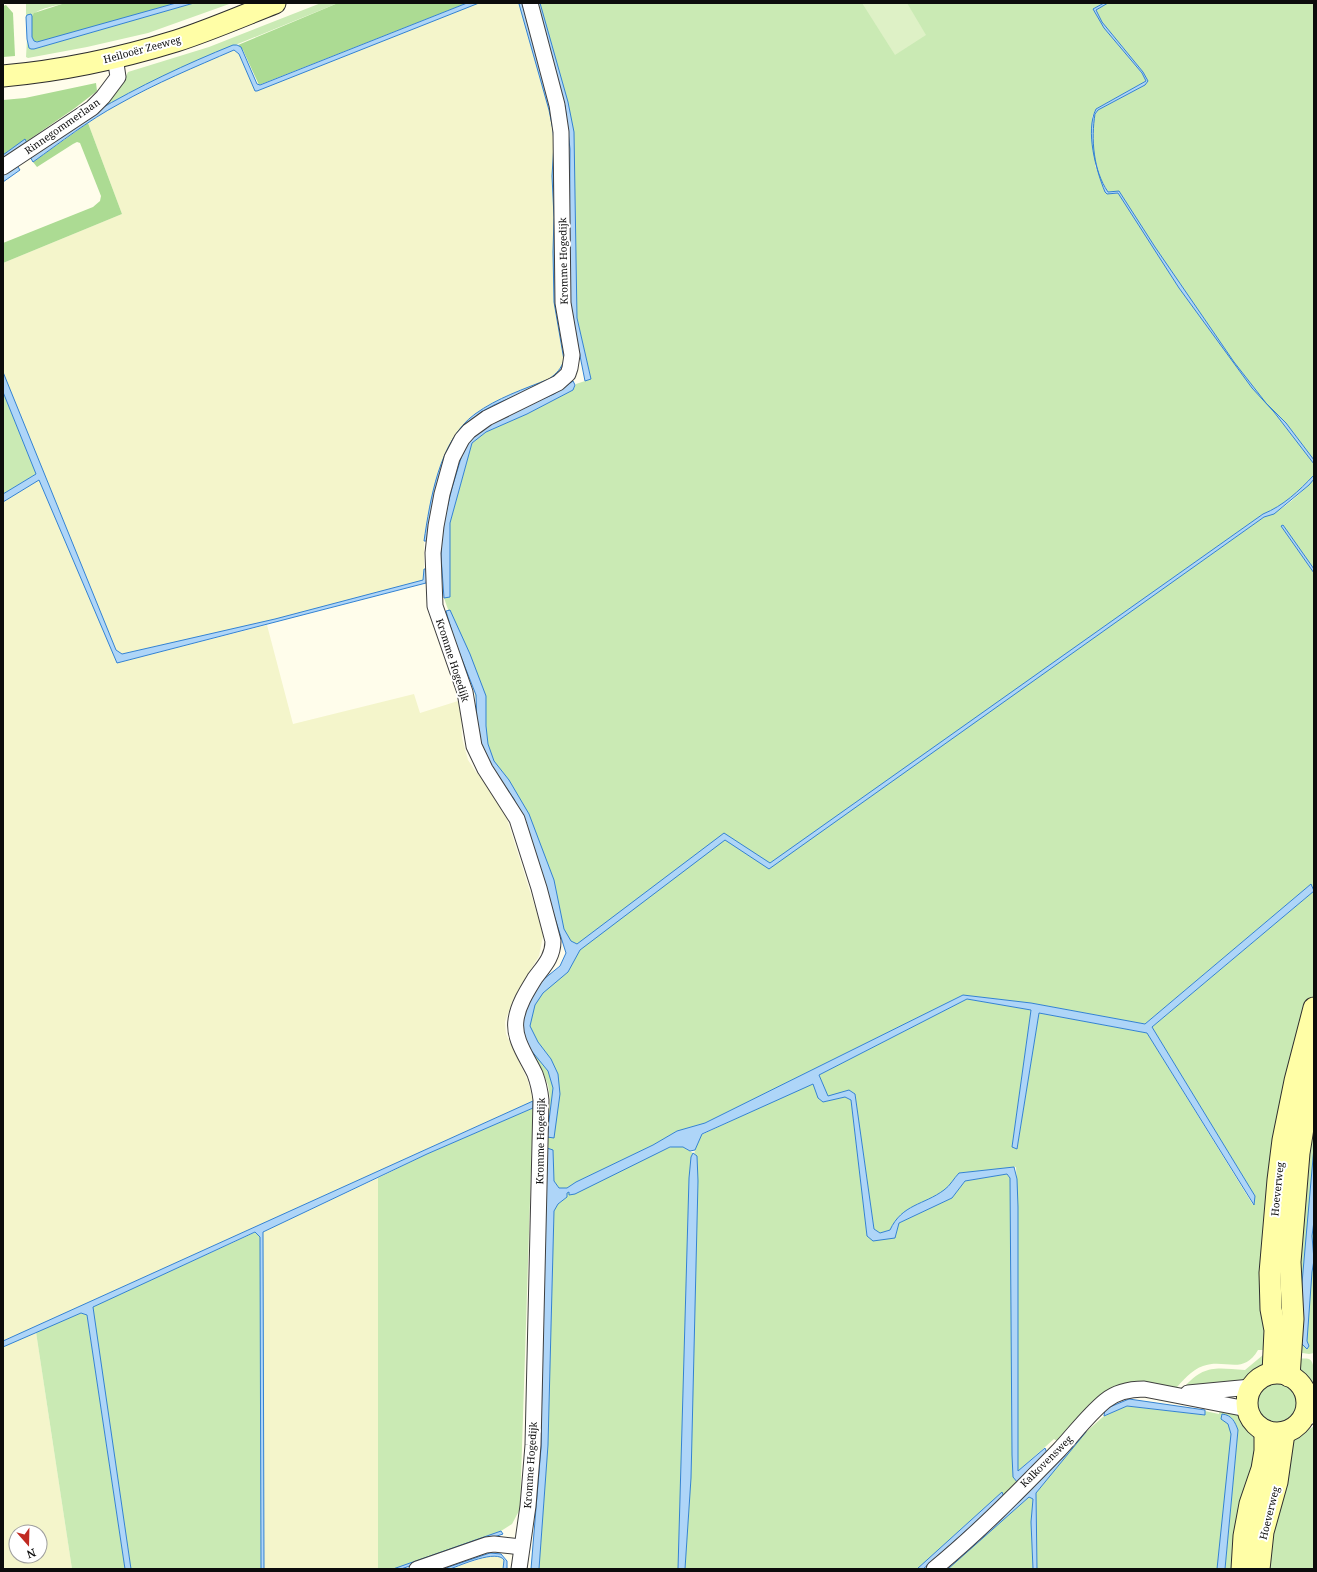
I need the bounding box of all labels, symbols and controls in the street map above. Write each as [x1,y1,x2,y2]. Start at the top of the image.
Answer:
street label: Heilooër Zeeweg [102,32,183,66]
street label: Rinnegommerlaan [22,94,103,157]
street label: Kromme Hogedijk [555,217,571,305]
street label: Kromme Hogedijk [433,616,473,704]
street label: Kromme Hogedijk [532,1097,548,1185]
street label: Hoeverweg [1267,1161,1287,1217]
street label: Kromme Hogedijk [520,1421,540,1509]
street label: Kalkovensweg [1017,1431,1076,1490]
street label: Hoeverweg [1256,1484,1283,1541]
north arrow [8,1524,48,1564]
text: N [25,1545,38,1563]

